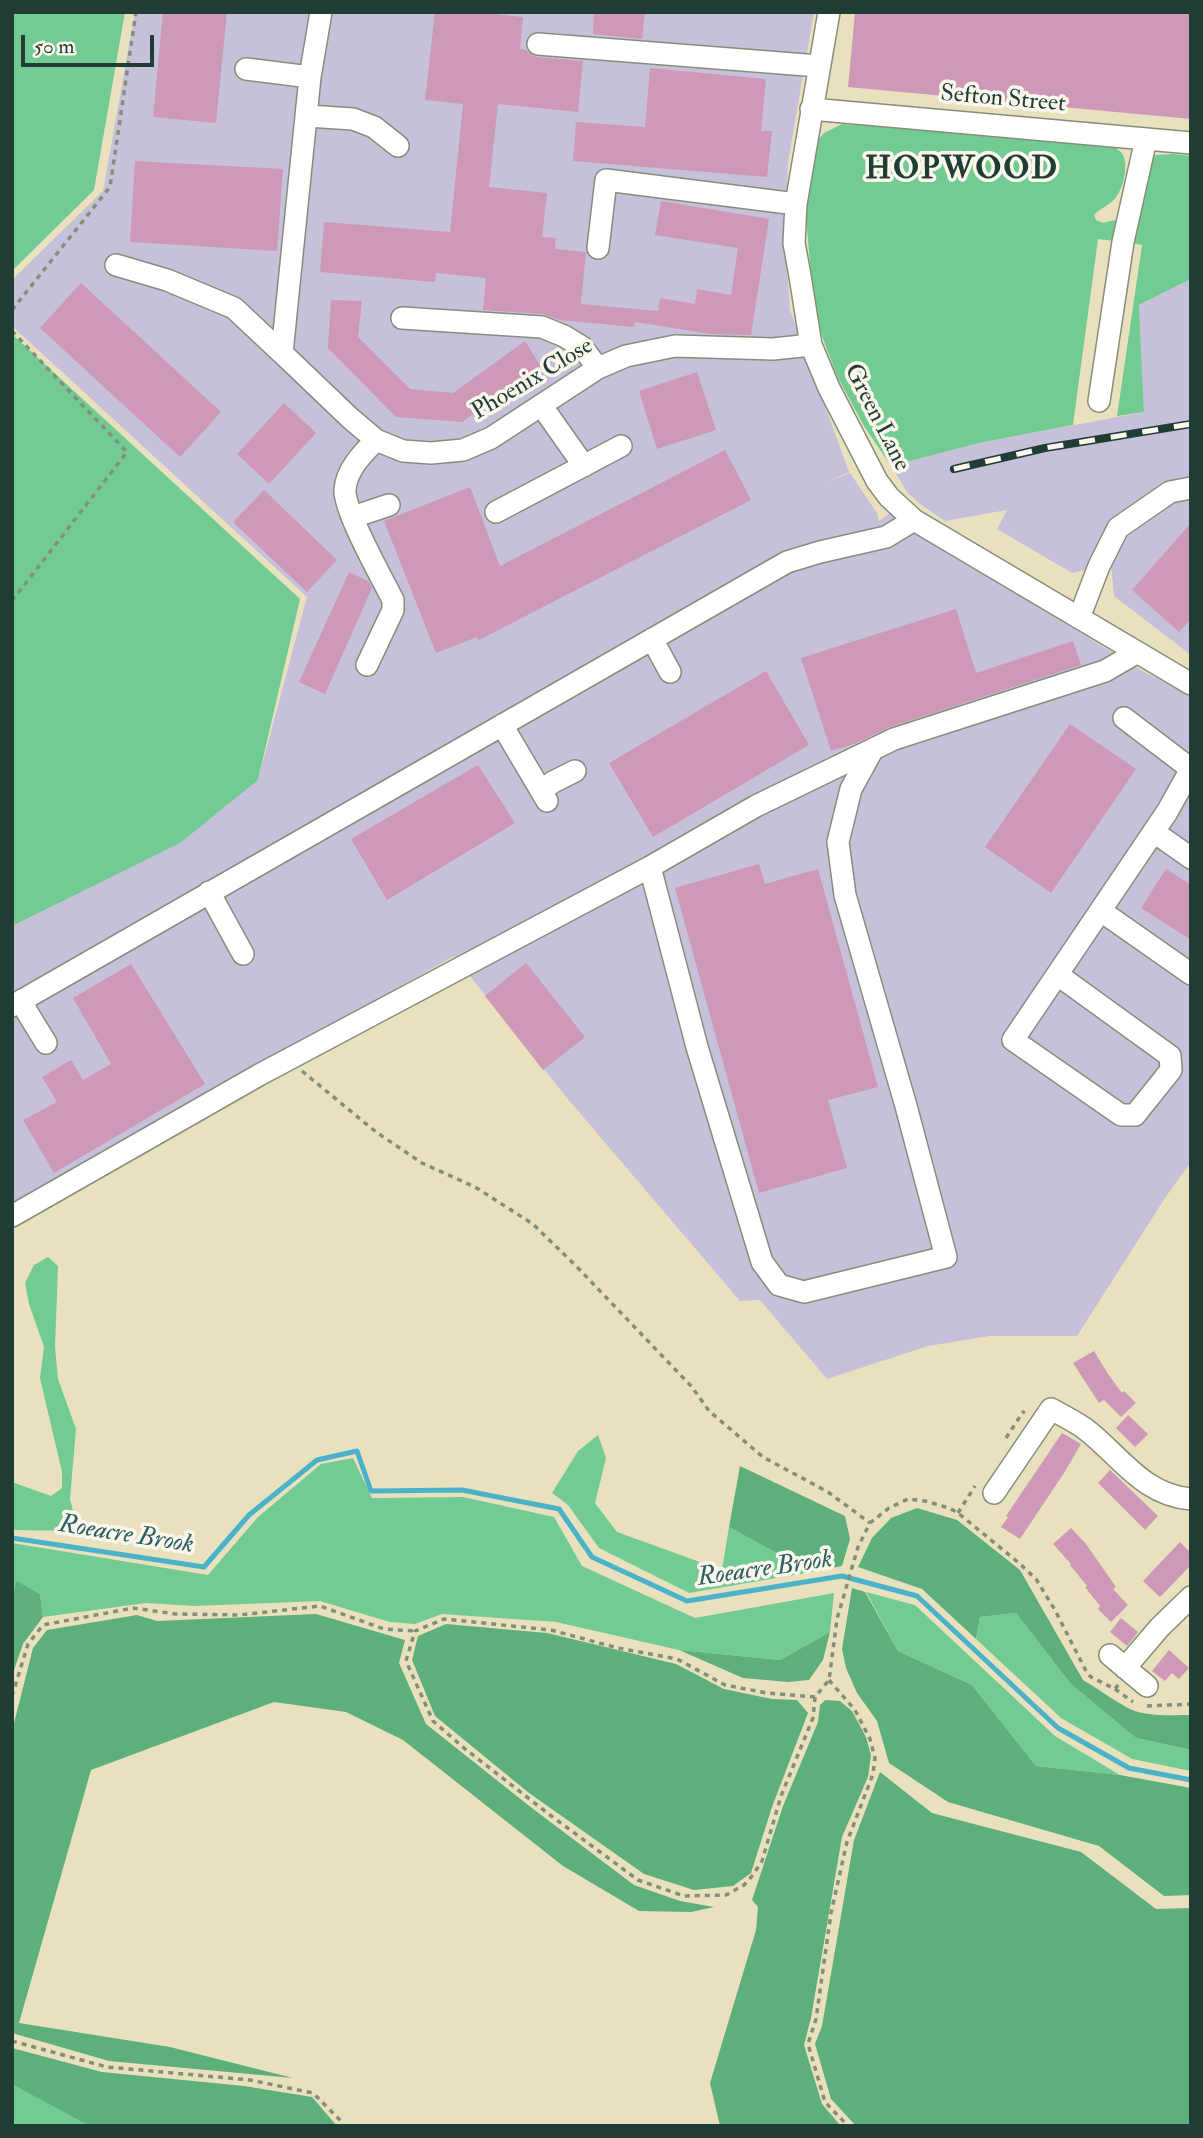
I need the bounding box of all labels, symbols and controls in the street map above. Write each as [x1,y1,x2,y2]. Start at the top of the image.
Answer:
scale bar [24,21,158,65]
text: 50 m [34,33,75,60]
street label: Sefton Street [939,80,1067,120]
district label: HOPWOOD [866,152,1058,190]
street label: Phoenix Close [467,333,599,427]
street label: Green Lane [837,360,915,476]
water label: Roeacre Brook [56,1510,196,1562]
water label: Roeacre Brook [695,1545,835,1595]

